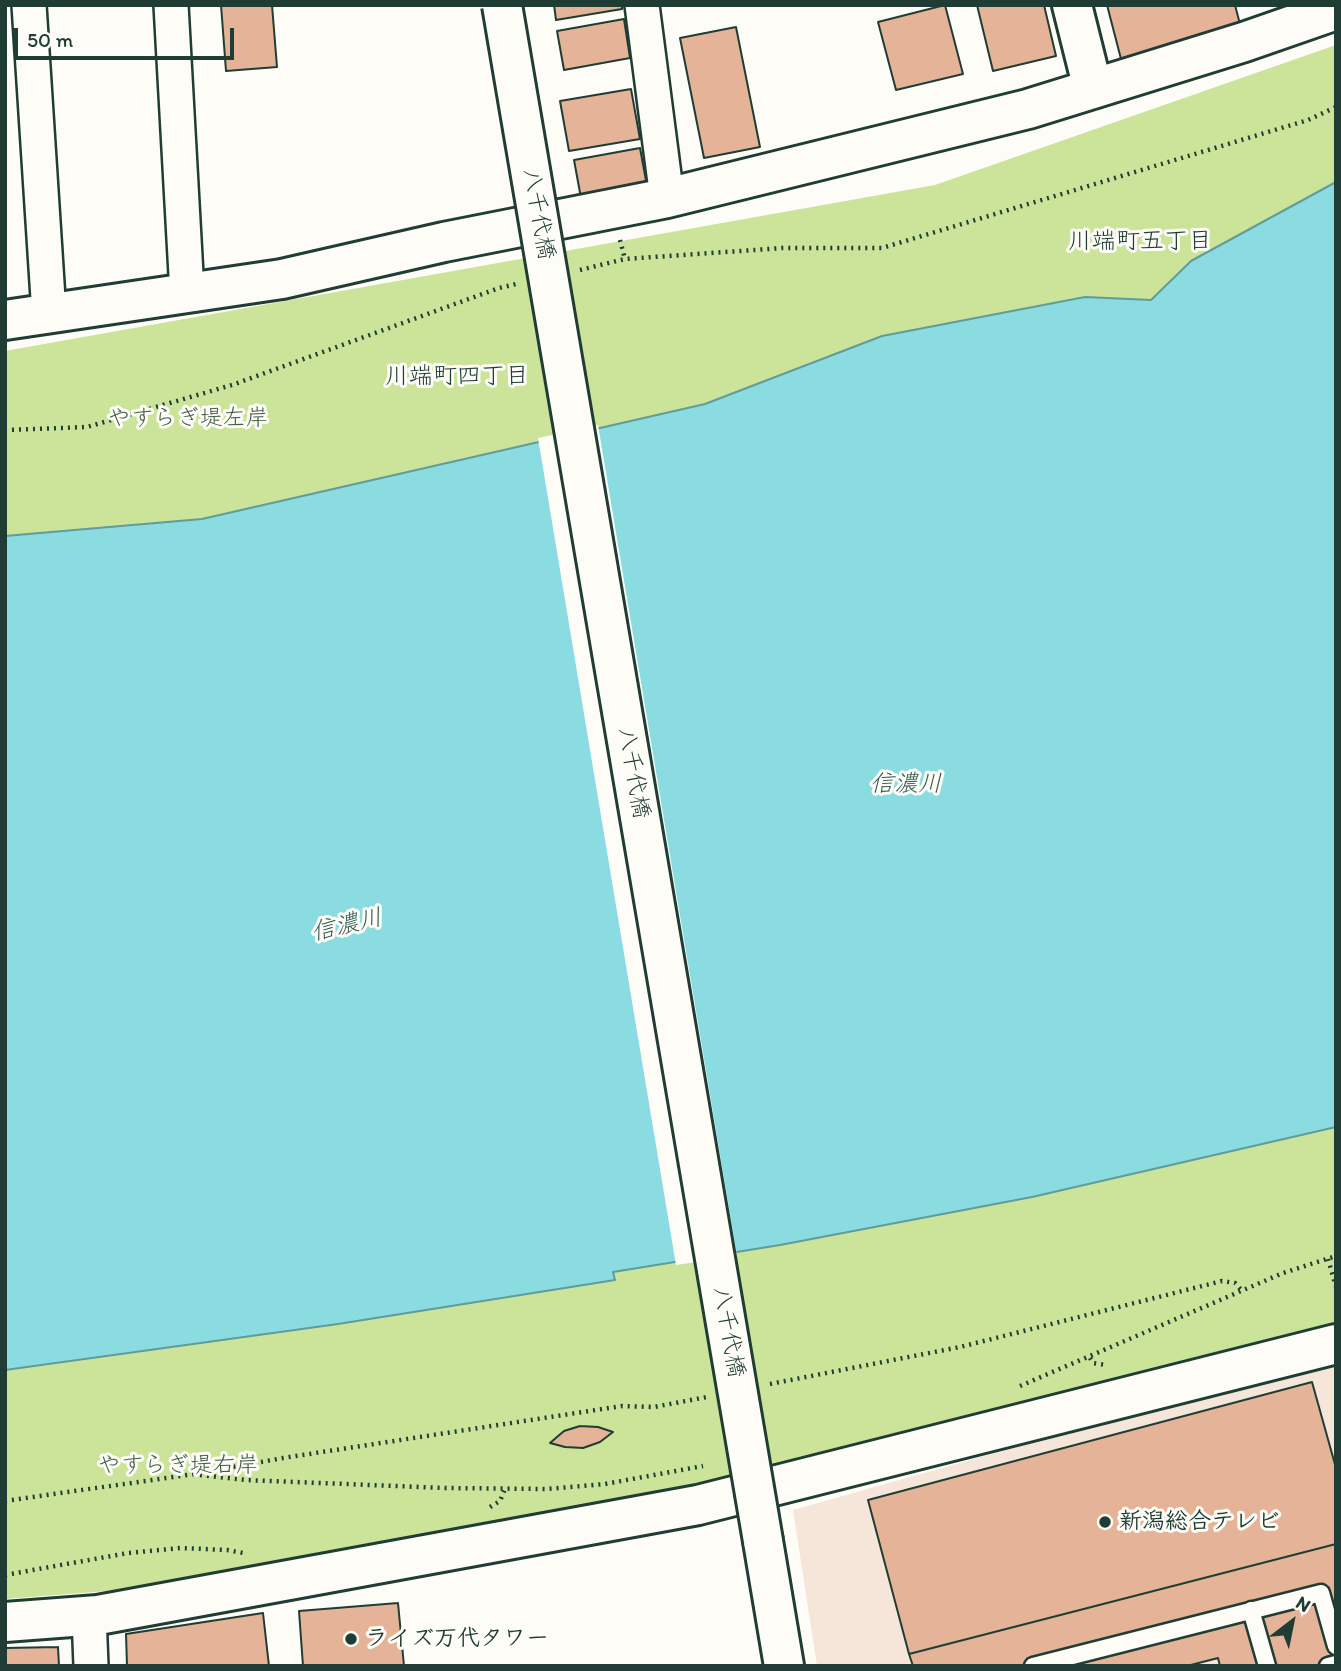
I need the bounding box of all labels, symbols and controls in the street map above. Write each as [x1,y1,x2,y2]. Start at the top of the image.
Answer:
scale bar [18,14,238,58]
text: 50 m [27,27,73,52]
street label: 八千代橋 [516,166,560,262]
district label: 川端町五丁目 [1068,228,1212,256]
district label: 川端町四丁目 [385,363,529,391]
park label: やすらぎ堤左岸 [108,405,268,433]
street label: 八千代橋 [611,725,655,821]
water label: 信濃川 [870,771,942,799]
water label: 信濃川 [309,904,385,948]
street label: 八千代橋 [706,1284,750,1380]
park label: やすらぎ堤右岸 [98,1452,258,1480]
place label: 新潟総合テレビ [1119,1508,1280,1536]
marker: 新潟総合テレビ [1097,1514,1113,1530]
north arrow [1257,1587,1327,1657]
text: N [1292,1591,1315,1617]
place label: ライズ万代タワー [365,1625,549,1653]
marker: ライズ万代タワー [343,1631,359,1647]

